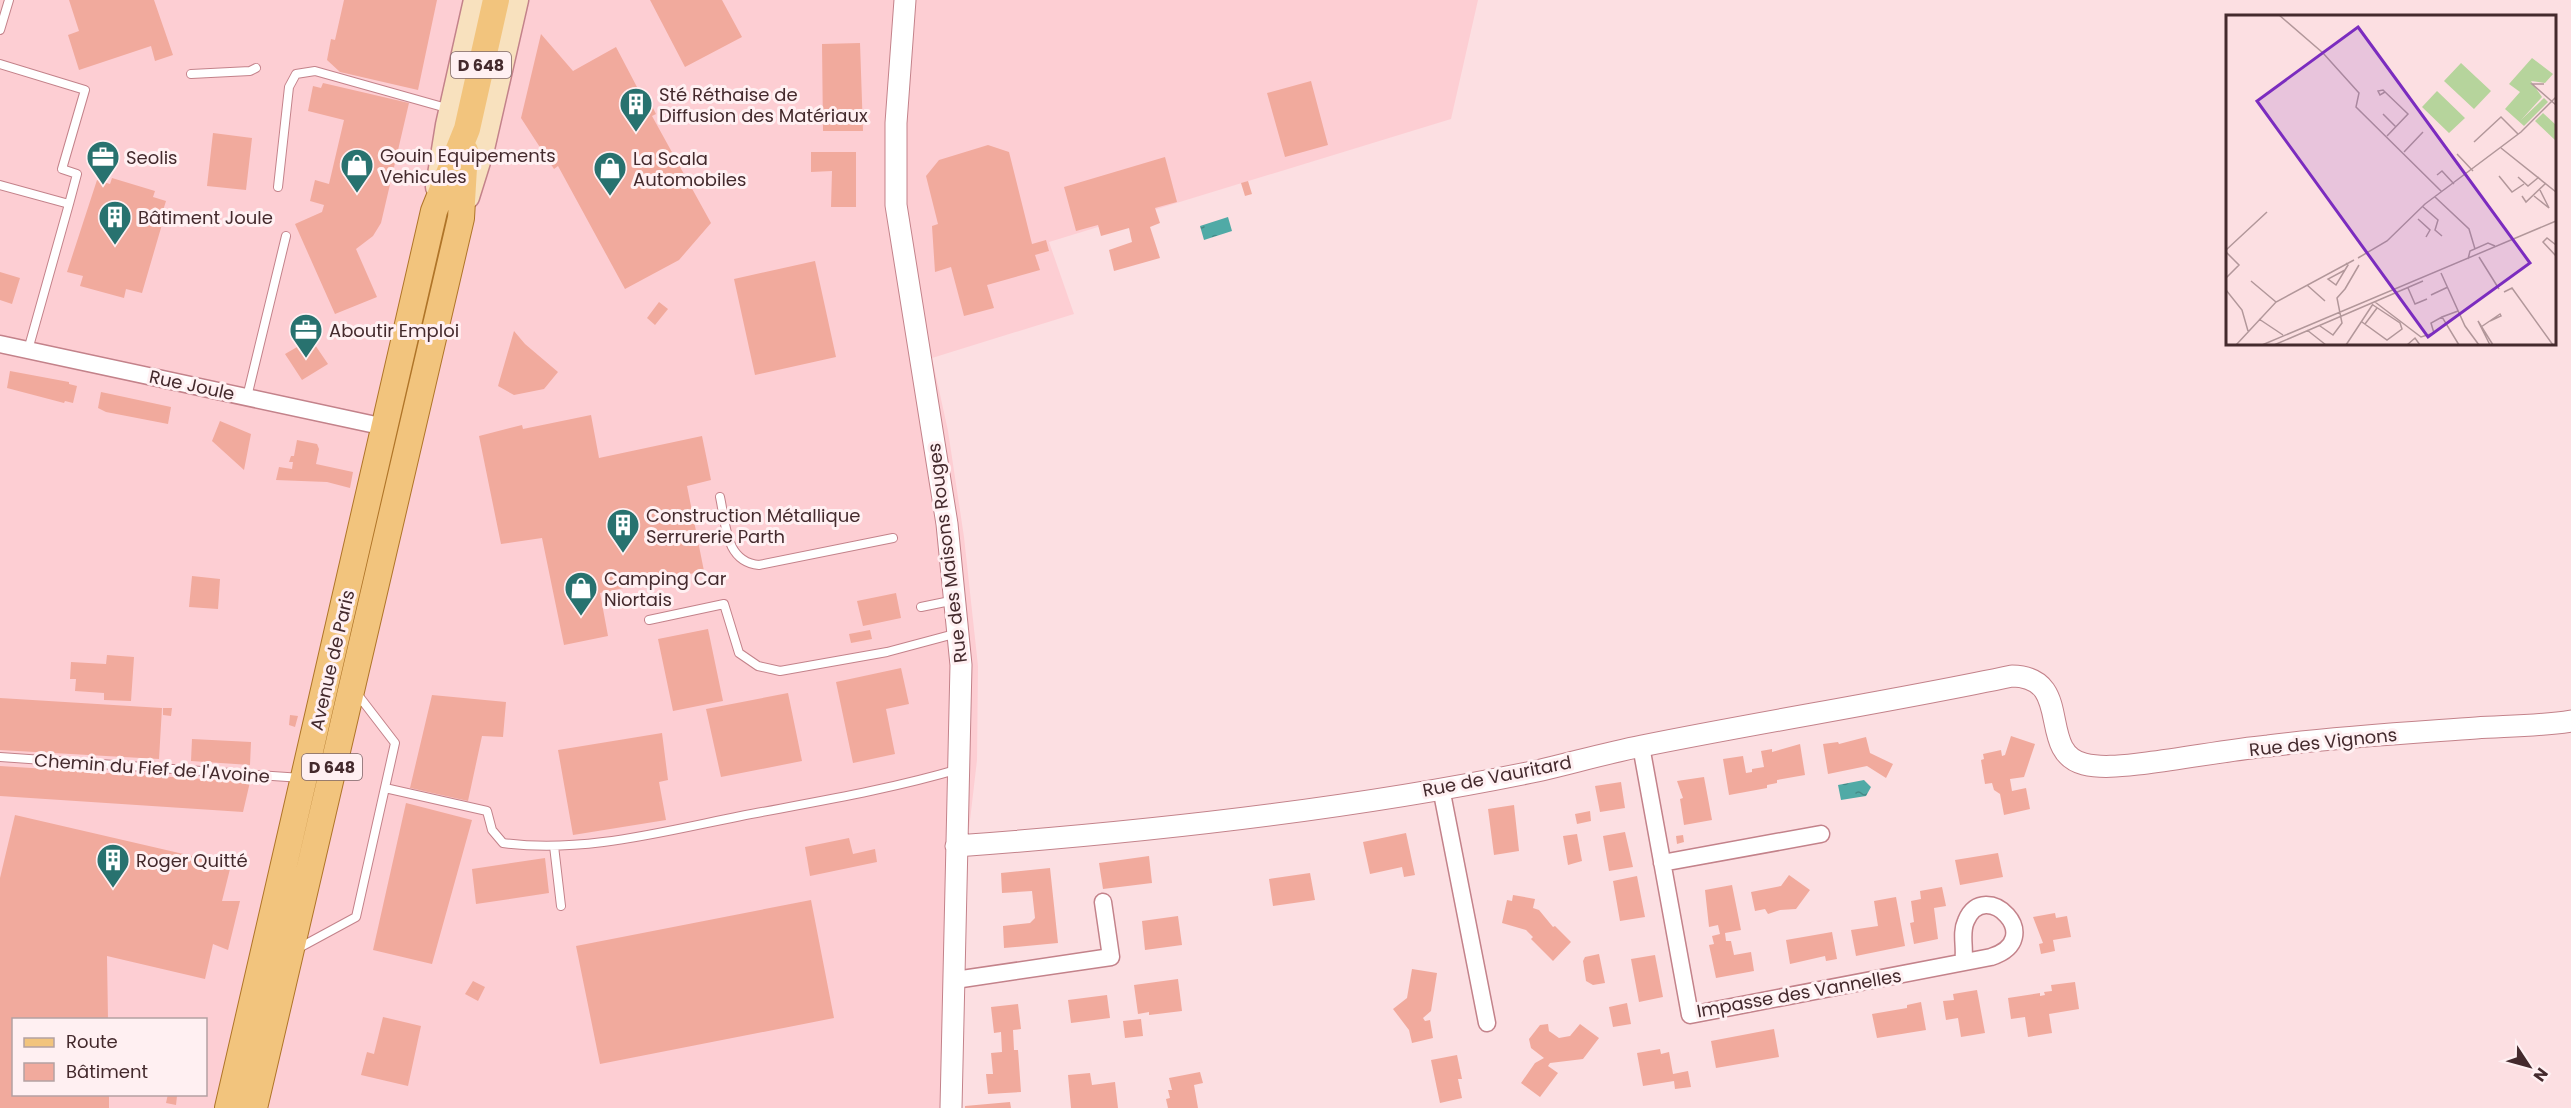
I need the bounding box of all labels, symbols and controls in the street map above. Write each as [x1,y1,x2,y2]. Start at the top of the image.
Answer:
inset map [2226,15,2556,345]
road number: D 648 [451,52,511,78]
place label: Sté Réthaise de Diffusion des Matériaux [659,82,868,128]
building icon: Sté Réthaise de Diffusion des Matériaux [618,86,654,133]
office icon: Seolis [85,139,121,186]
place label: Gouin Equipements Vehicules [380,143,556,189]
place label: Seolis [126,145,178,170]
place label: La Scala Automobiles [633,146,746,192]
shop icon: Gouin Equipements Vehicules [339,147,375,194]
shop icon: La Scala Automobiles [592,150,628,197]
building icon: Bâtiment Joule [97,199,133,246]
place label: Bâtiment Joule [138,205,273,230]
office icon: Aboutir Emploi [288,312,324,359]
place label: Aboutir Emploi [329,318,459,343]
street label: Rue Joule [147,364,237,406]
street label: Rue des Maisons Rouges [921,442,973,664]
place label: Construction Métallique Serrurerie Parth [646,503,860,549]
building icon: Construction Métallique Serrurerie Parth [605,507,641,554]
place label: Camping Car Niortais [604,566,727,612]
shop icon: Camping Car Niortais [563,570,599,617]
street label: Avenue de Paris [304,587,360,733]
street label: Rue des Vignons [2248,722,2398,762]
street label: Chemin du Fief de l'Avoine [33,747,271,789]
street label: Rue de Vauritard [1420,749,1574,803]
road number: D 648 [302,754,362,780]
building icon: Roger Quitté [95,842,131,889]
place label: Roger Quitté [136,848,248,873]
street label: Impasse des Vannelles [1695,963,1903,1023]
legend [12,1018,207,1096]
text: Route [66,1029,118,1054]
north arrow [2499,1036,2559,1096]
text: Bâtiment [66,1059,148,1084]
text: N [2528,1063,2554,1086]

